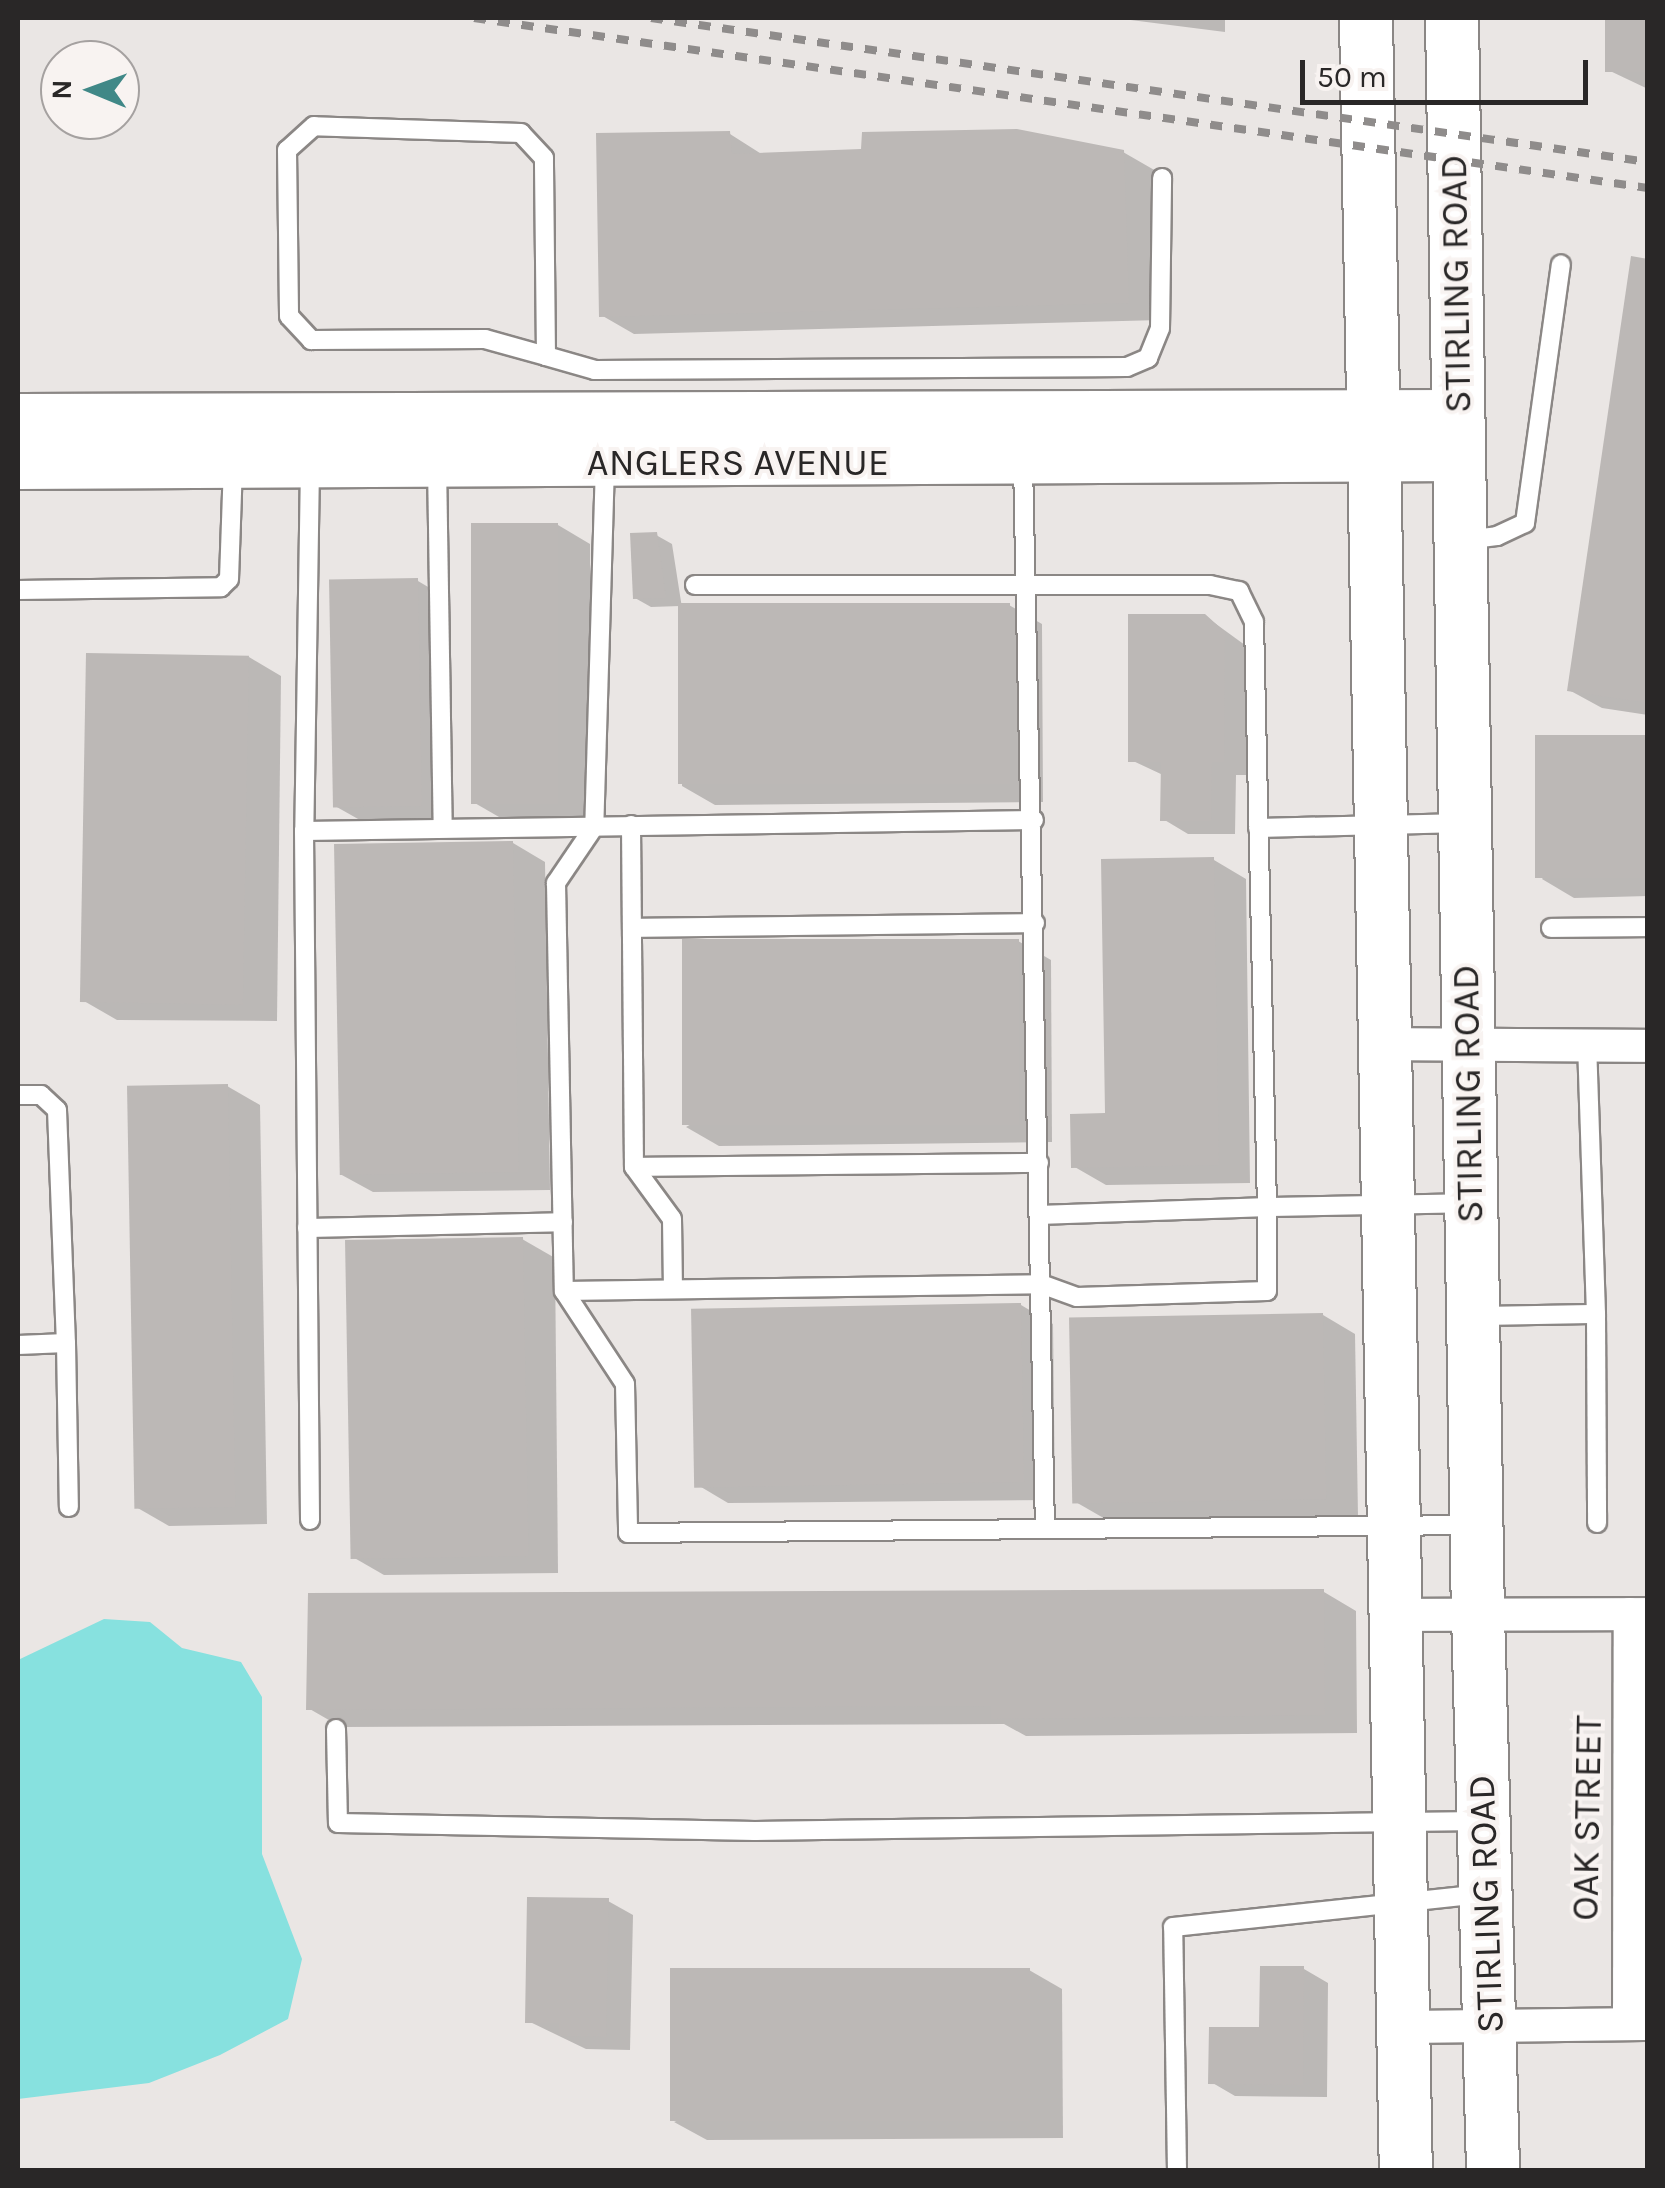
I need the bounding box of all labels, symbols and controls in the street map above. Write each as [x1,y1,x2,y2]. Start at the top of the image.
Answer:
north arrow [40,40,140,140]
scale bar [1305,40,1592,102]
text: 50 m [1317,59,1387,95]
text: N [45,79,78,100]
street label: STIRLING ROAD [1431,154,1481,414]
street label: ANGLERS AVENUE [587,440,889,486]
street label: STIRLING ROAD [1443,964,1493,1224]
street label: OAK STREET [1562,1715,1612,1921]
street label: STIRLING ROAD [1459,1774,1513,2034]

